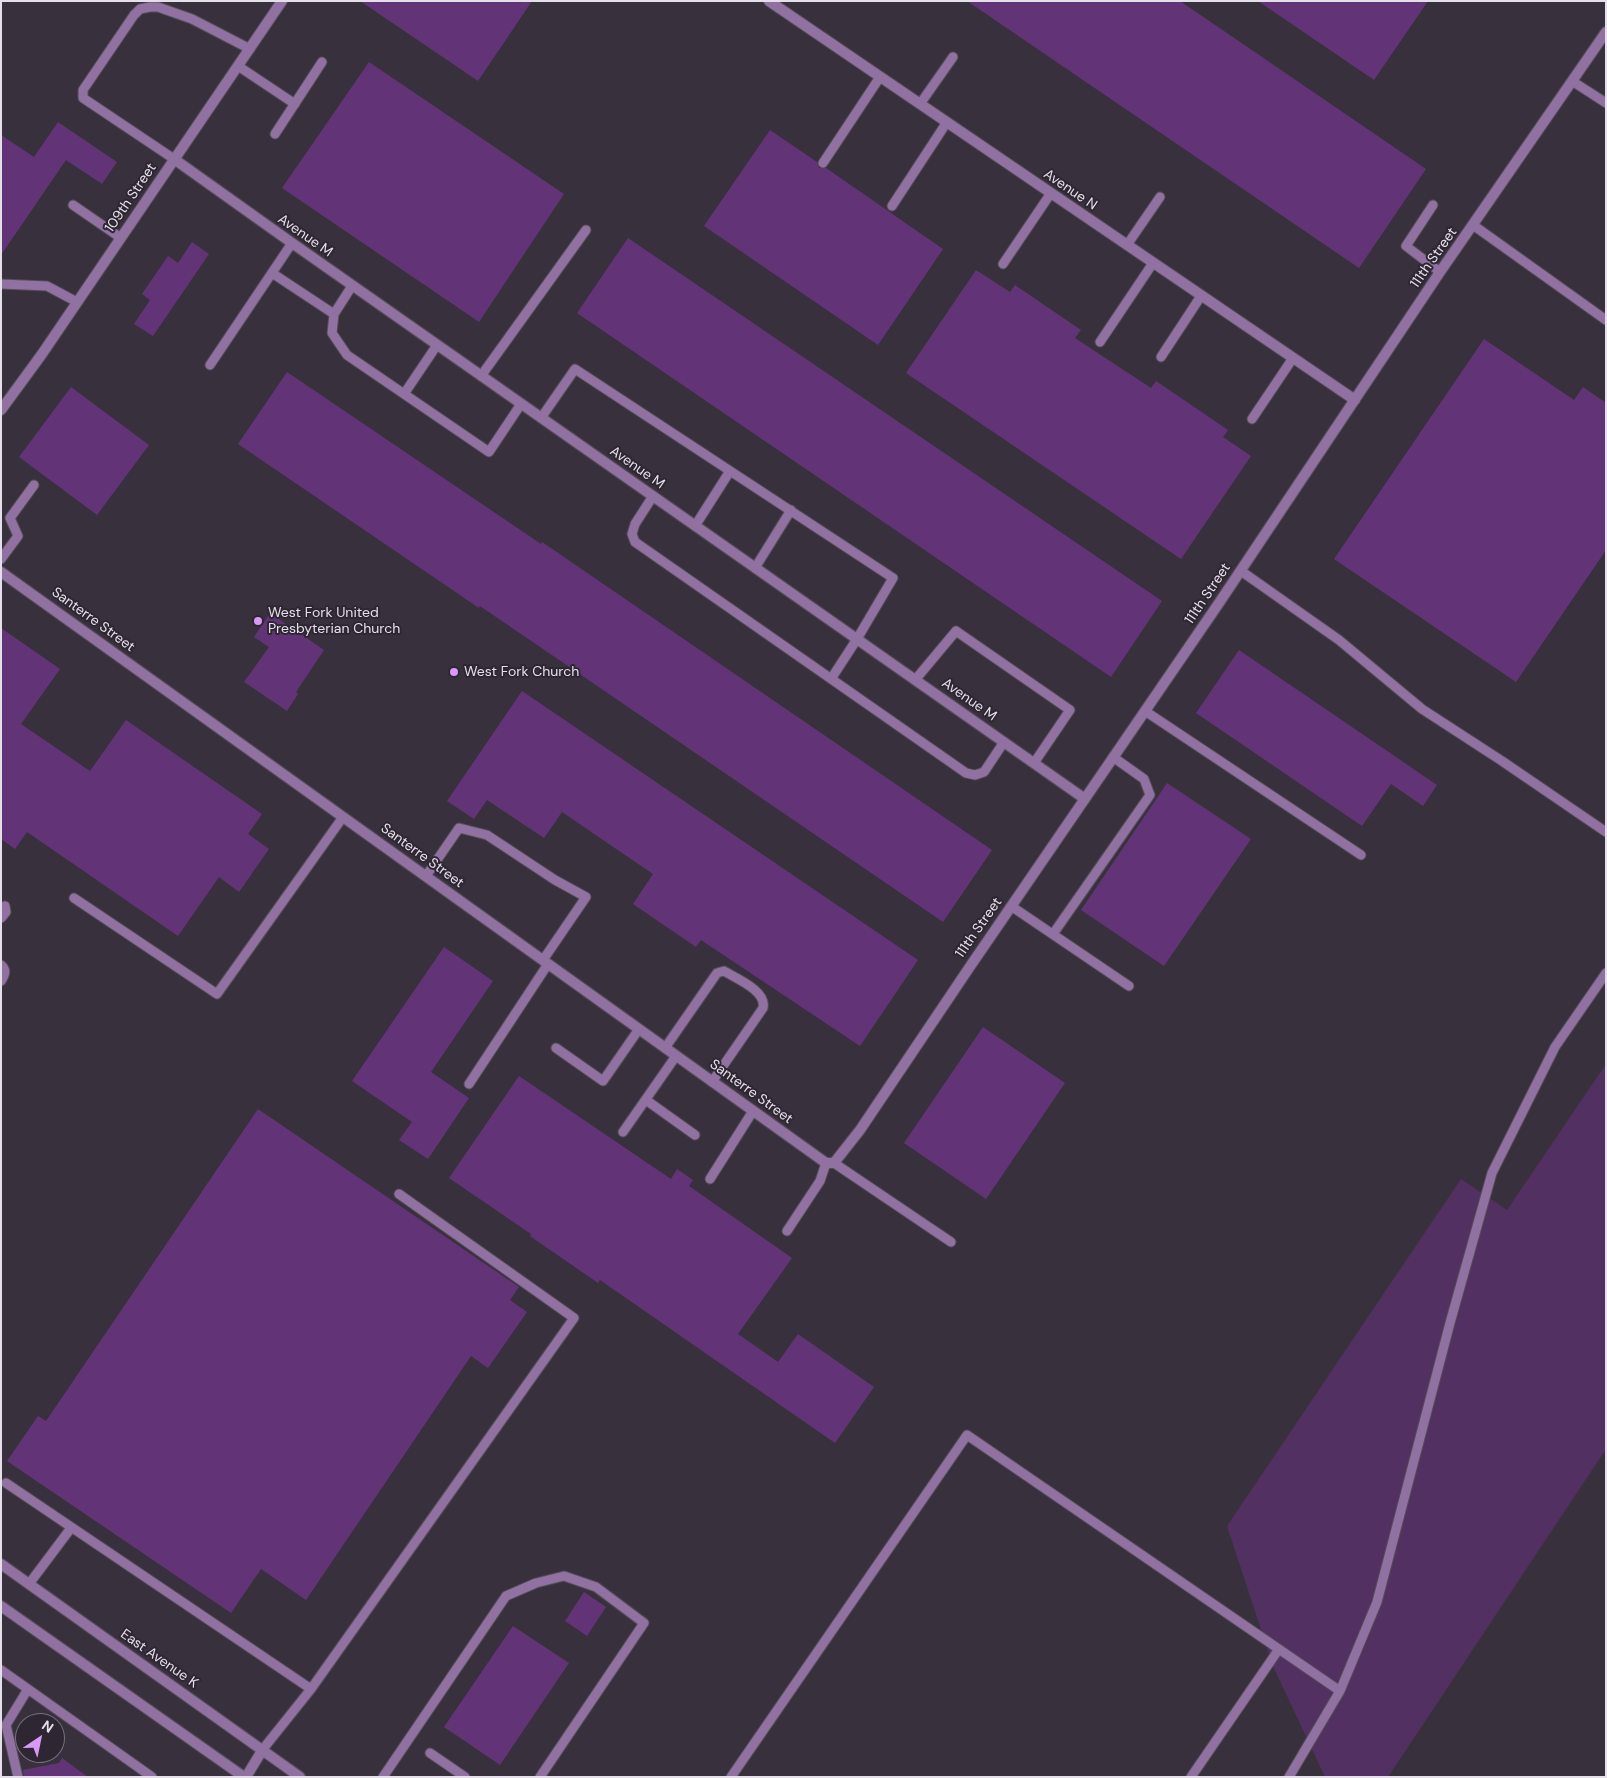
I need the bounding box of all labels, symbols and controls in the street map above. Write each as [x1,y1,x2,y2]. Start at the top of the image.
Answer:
street label: 109th Street [102,160,160,236]
street label: Avenue N [1040,166,1100,214]
street label: Avenue M [274,211,336,261]
street label: 111th Street [1407,224,1461,292]
street label: Avenue M [606,443,668,493]
street label: 111th Street [1181,560,1235,628]
street label: Santerre Street [48,584,138,656]
place label: West Fork United Presbyterian Church [268,605,400,638]
marker: West Fork United Presbyterian Church [252,615,264,627]
place label: West Fork Church [464,664,579,680]
marker: West Fork Church [448,666,460,678]
street label: Avenue M [938,675,1000,725]
street label: Santerre Street [377,820,467,892]
street label: 111th Street [952,894,1006,962]
street label: Santerre Street [706,1056,796,1128]
street label: East Avenue K [117,1626,201,1692]
north arrow [15,1713,65,1763]
text: N [39,1716,57,1737]

